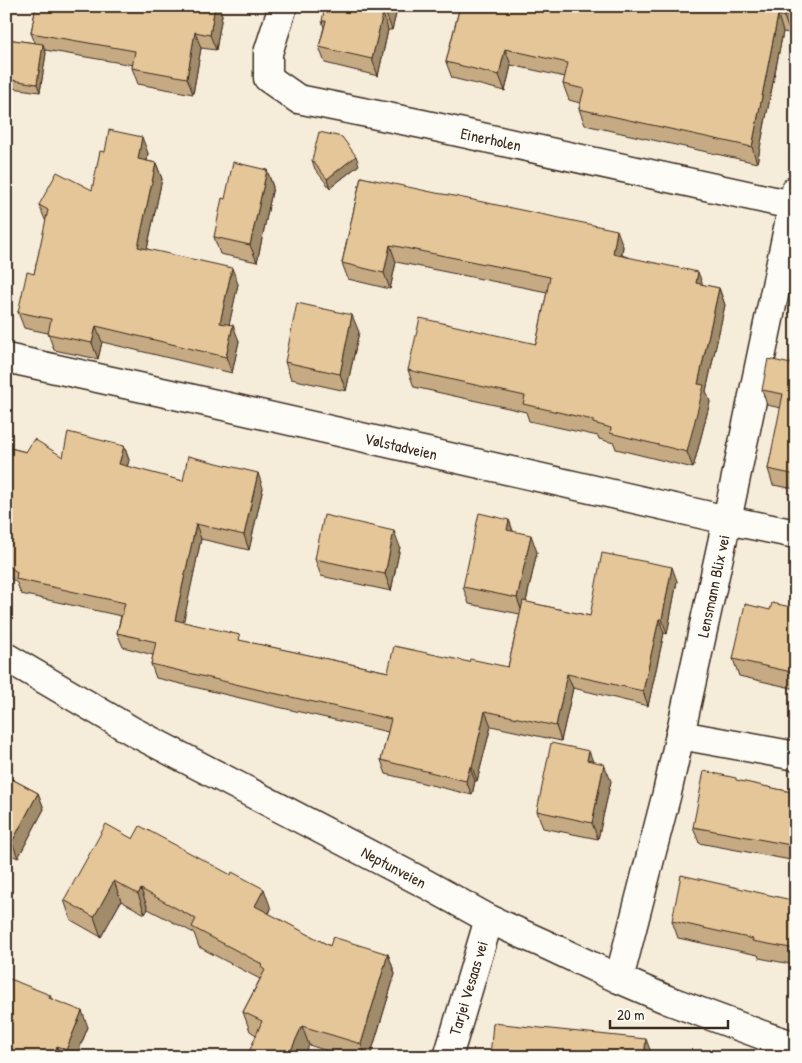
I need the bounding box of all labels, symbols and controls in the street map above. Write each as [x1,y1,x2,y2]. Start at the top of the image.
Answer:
street label: Einerholen [459,122,523,156]
street label: Vølstadveien [362,427,440,465]
street label: Lensmann Blix vei [691,533,735,639]
street label: Neptunveien [358,841,430,893]
street label: Tarjei Vesaas vei [443,938,493,1038]
scale bar [610,998,727,1030]
text: 20 m [617,1004,644,1025]

